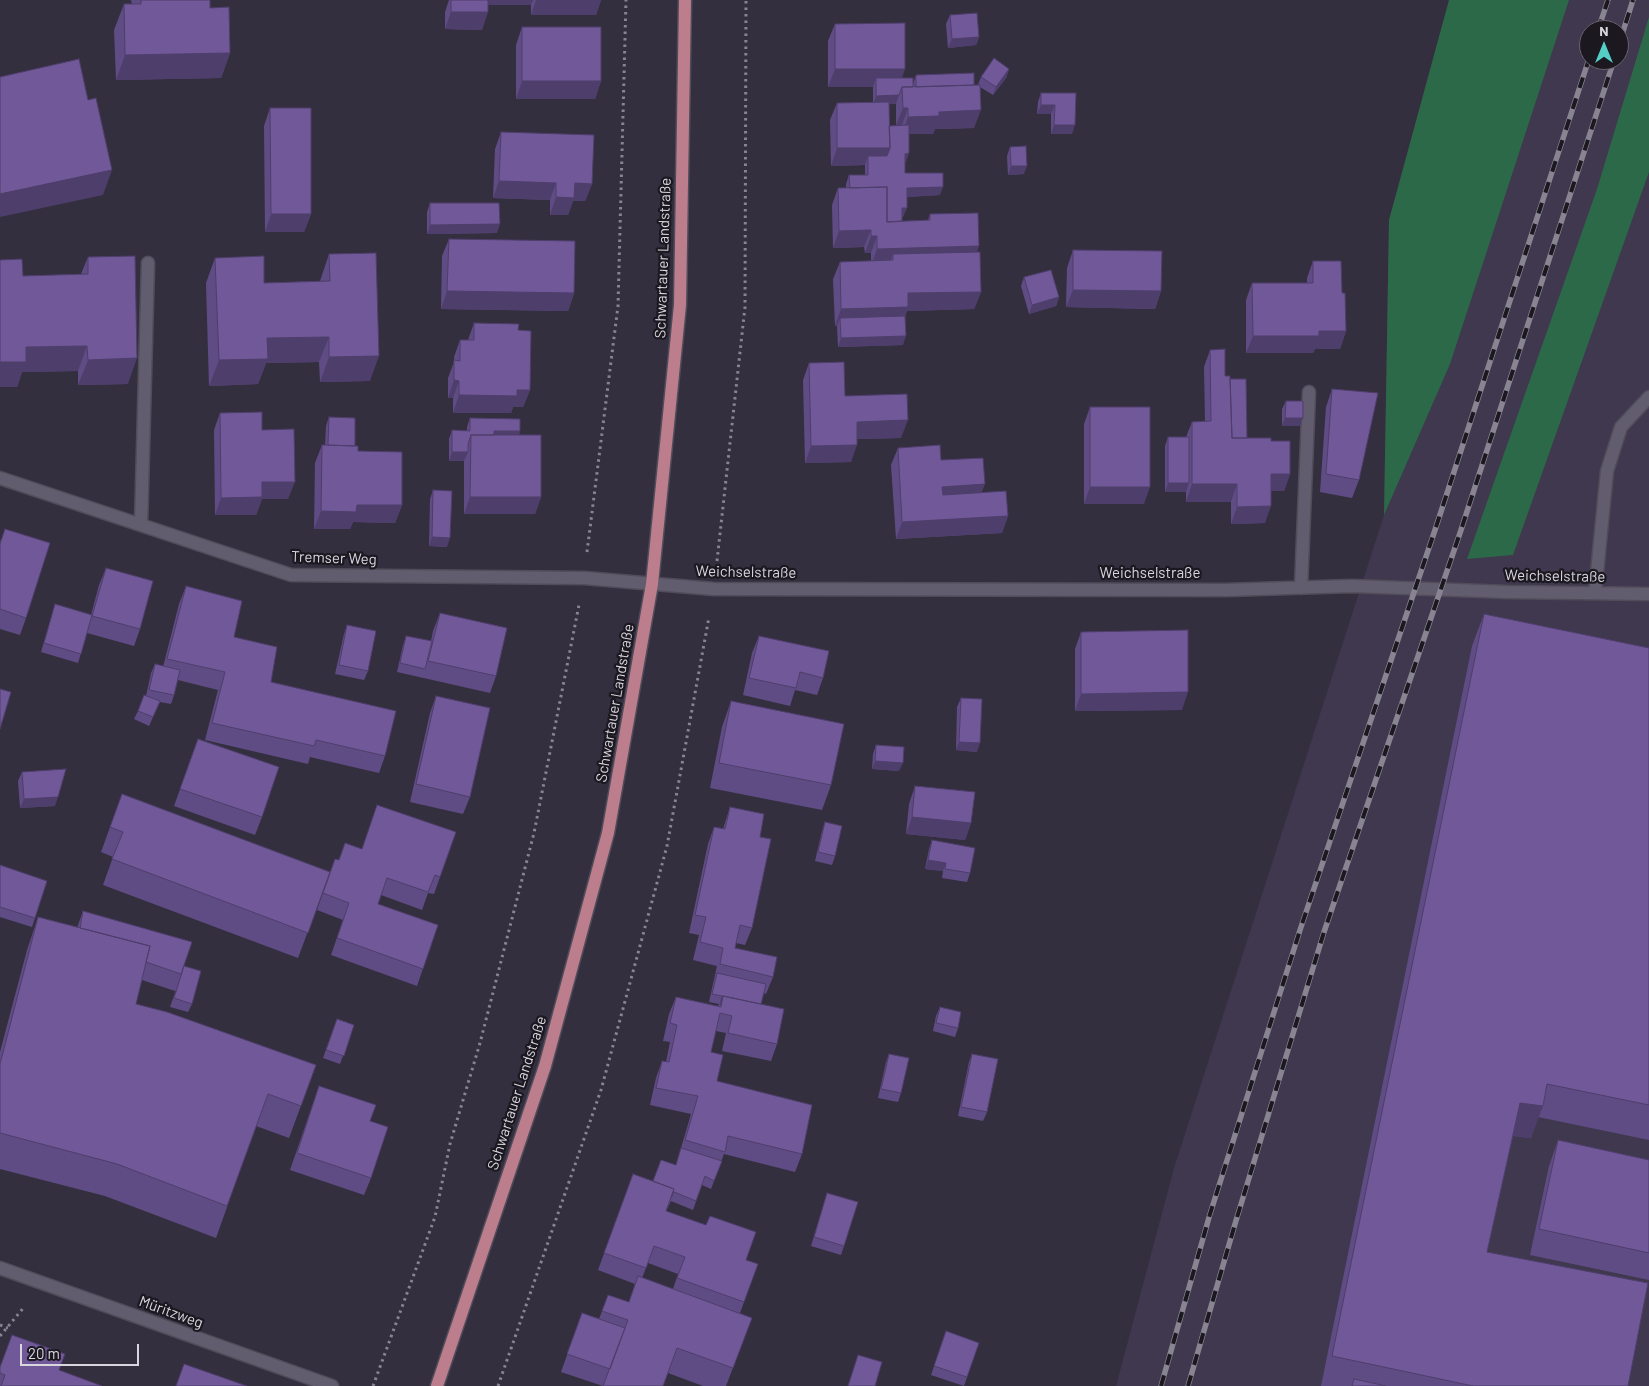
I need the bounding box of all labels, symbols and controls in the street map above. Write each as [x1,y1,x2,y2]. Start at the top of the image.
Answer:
north arrow [1579,20,1629,70]
text: N [1599,22,1609,39]
street label: Schwartauer Landstraße [651,177,675,339]
street label: Tremser Weg [291,548,377,568]
street label: Weichselstraße [695,562,797,582]
street label: Weichselstraße [1100,564,1200,582]
street label: Weichselstraße [1504,566,1606,586]
street label: Schwartauer Landstraße [592,622,638,784]
street label: Schwartauer Landstraße [484,1014,550,1172]
street label: Müritzweg [137,1292,205,1332]
scale bar [22,1334,141,1366]
text: 20 m [28,1344,60,1362]

